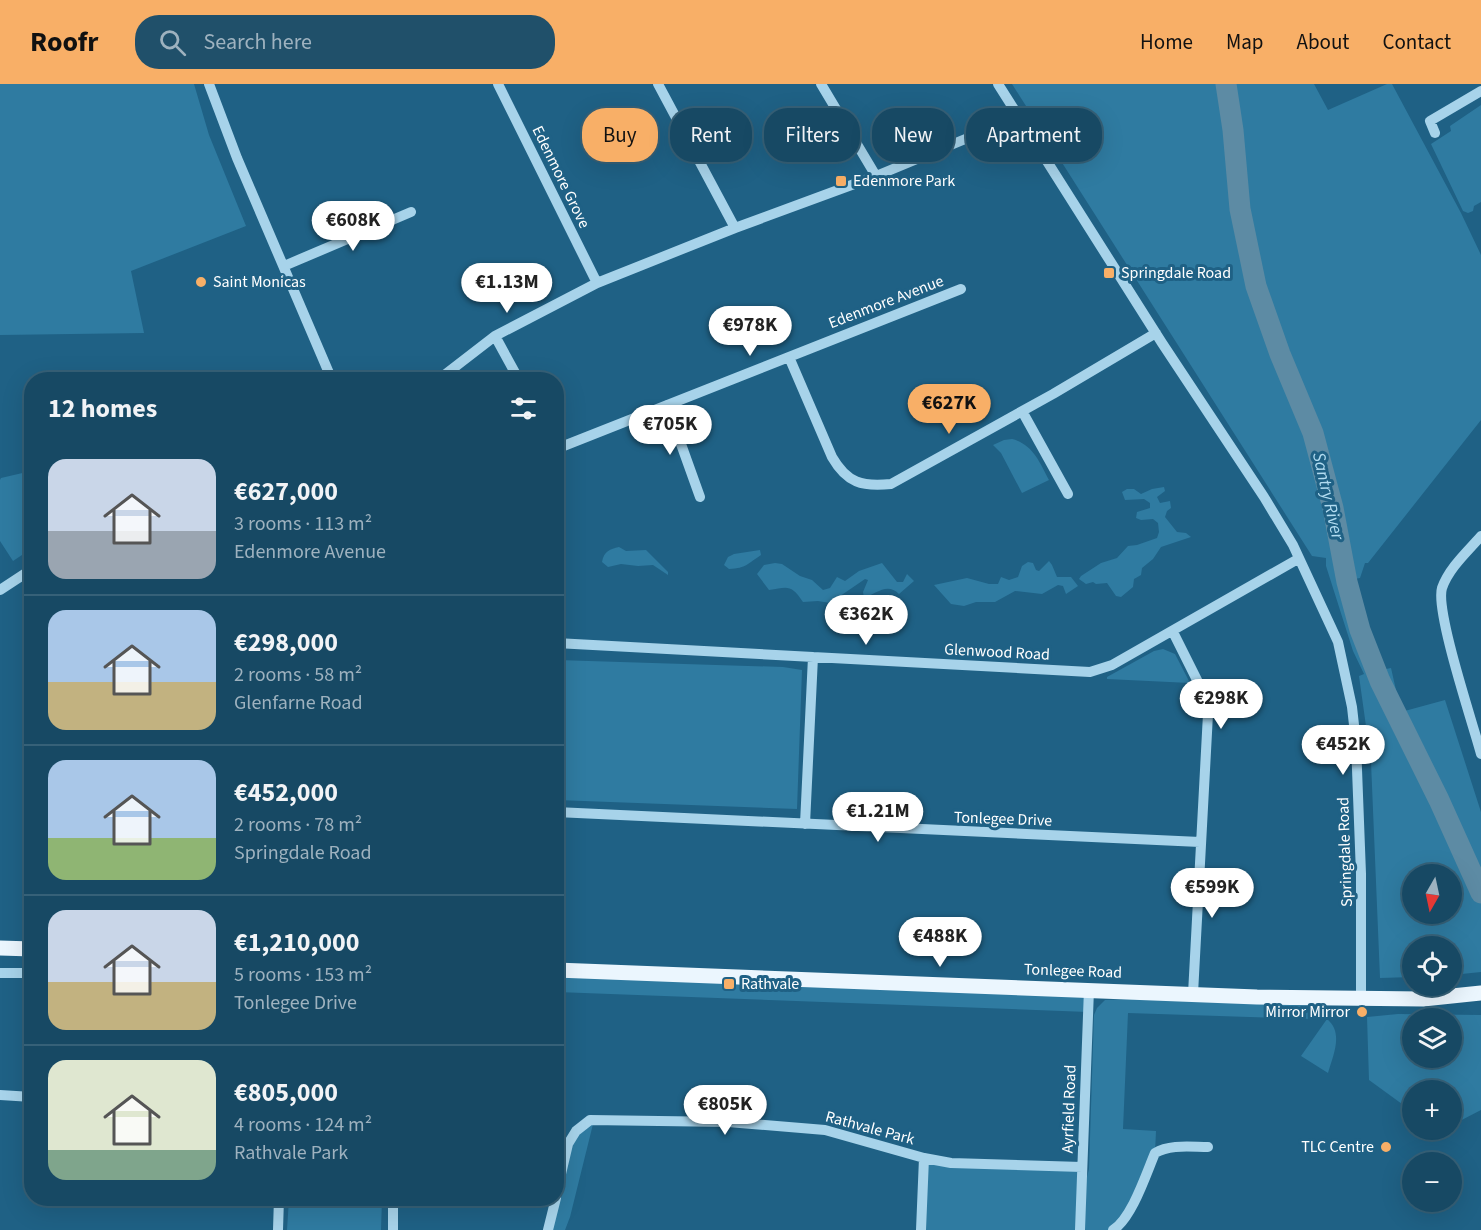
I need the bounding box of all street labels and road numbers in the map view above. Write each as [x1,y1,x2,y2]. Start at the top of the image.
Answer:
street label: Edenmore Grove [527,122,595,232]
street label: Edenmore Avenue [825,270,947,334]
street label: Glenwood Road [944,638,1050,666]
street label: Springdale Road [1332,797,1358,907]
street label: Tonlegee Drive [953,806,1053,832]
street label: Tonlegee Road [1024,958,1122,984]
street label: Ayrfield Road [1056,1064,1082,1154]
street label: Rathvale Park [823,1106,917,1150]

